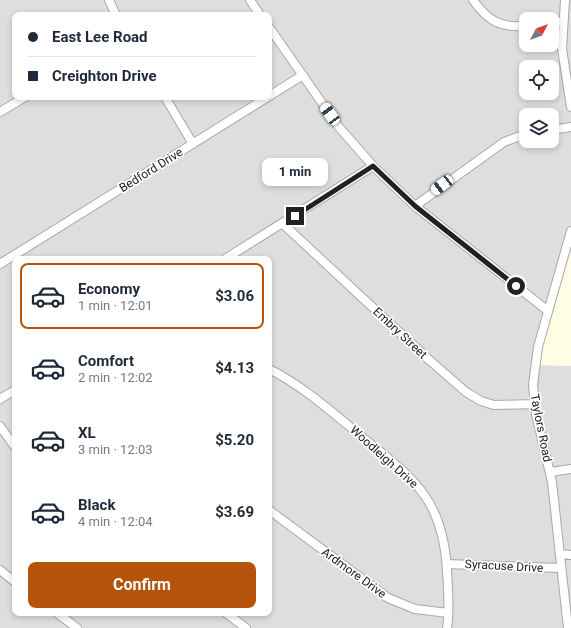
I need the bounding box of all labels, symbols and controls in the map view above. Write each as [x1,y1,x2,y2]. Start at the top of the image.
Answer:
north arrow [519,12,559,52]
map controls [519,12,559,148]
text: East Lee Road [52,28,148,46]
button: locate [519,60,559,100]
text: Creighton Drive [52,67,157,85]
car [318,101,342,127]
button: layers [519,108,559,148]
street label: Bedford Drive [117,145,185,195]
callout: 1 min [262,158,328,186]
text: 1 min [279,164,311,179]
car [429,173,455,197]
route end [286,207,304,225]
route start [507,277,525,295]
icon: car [30,278,66,314]
text: Economy [78,280,140,298]
text: $3.06 [215,287,254,305]
text: 1 min · 12:01 [78,298,153,313]
street label: Embry Street [370,304,430,362]
icon: car [30,350,66,386]
text: Comfort [78,352,134,370]
text: $4.13 [215,359,254,377]
text: 2 min · 12:02 [78,370,153,385]
street label: Taylors Road [528,393,554,463]
icon: car [30,422,66,458]
street label: Woodleigh Drive [347,423,421,491]
text: XL [78,424,96,442]
text: $5.20 [215,431,254,449]
text: 3 min · 12:03 [78,442,153,457]
icon: car [30,494,66,530]
text: Black [78,496,115,514]
text: $3.69 [215,503,254,521]
text: 4 min · 12:04 [78,514,153,529]
street label: Ardmore Drive [319,545,389,601]
street label: Syracuse Drive [464,557,544,575]
button: Confirm [28,562,256,608]

